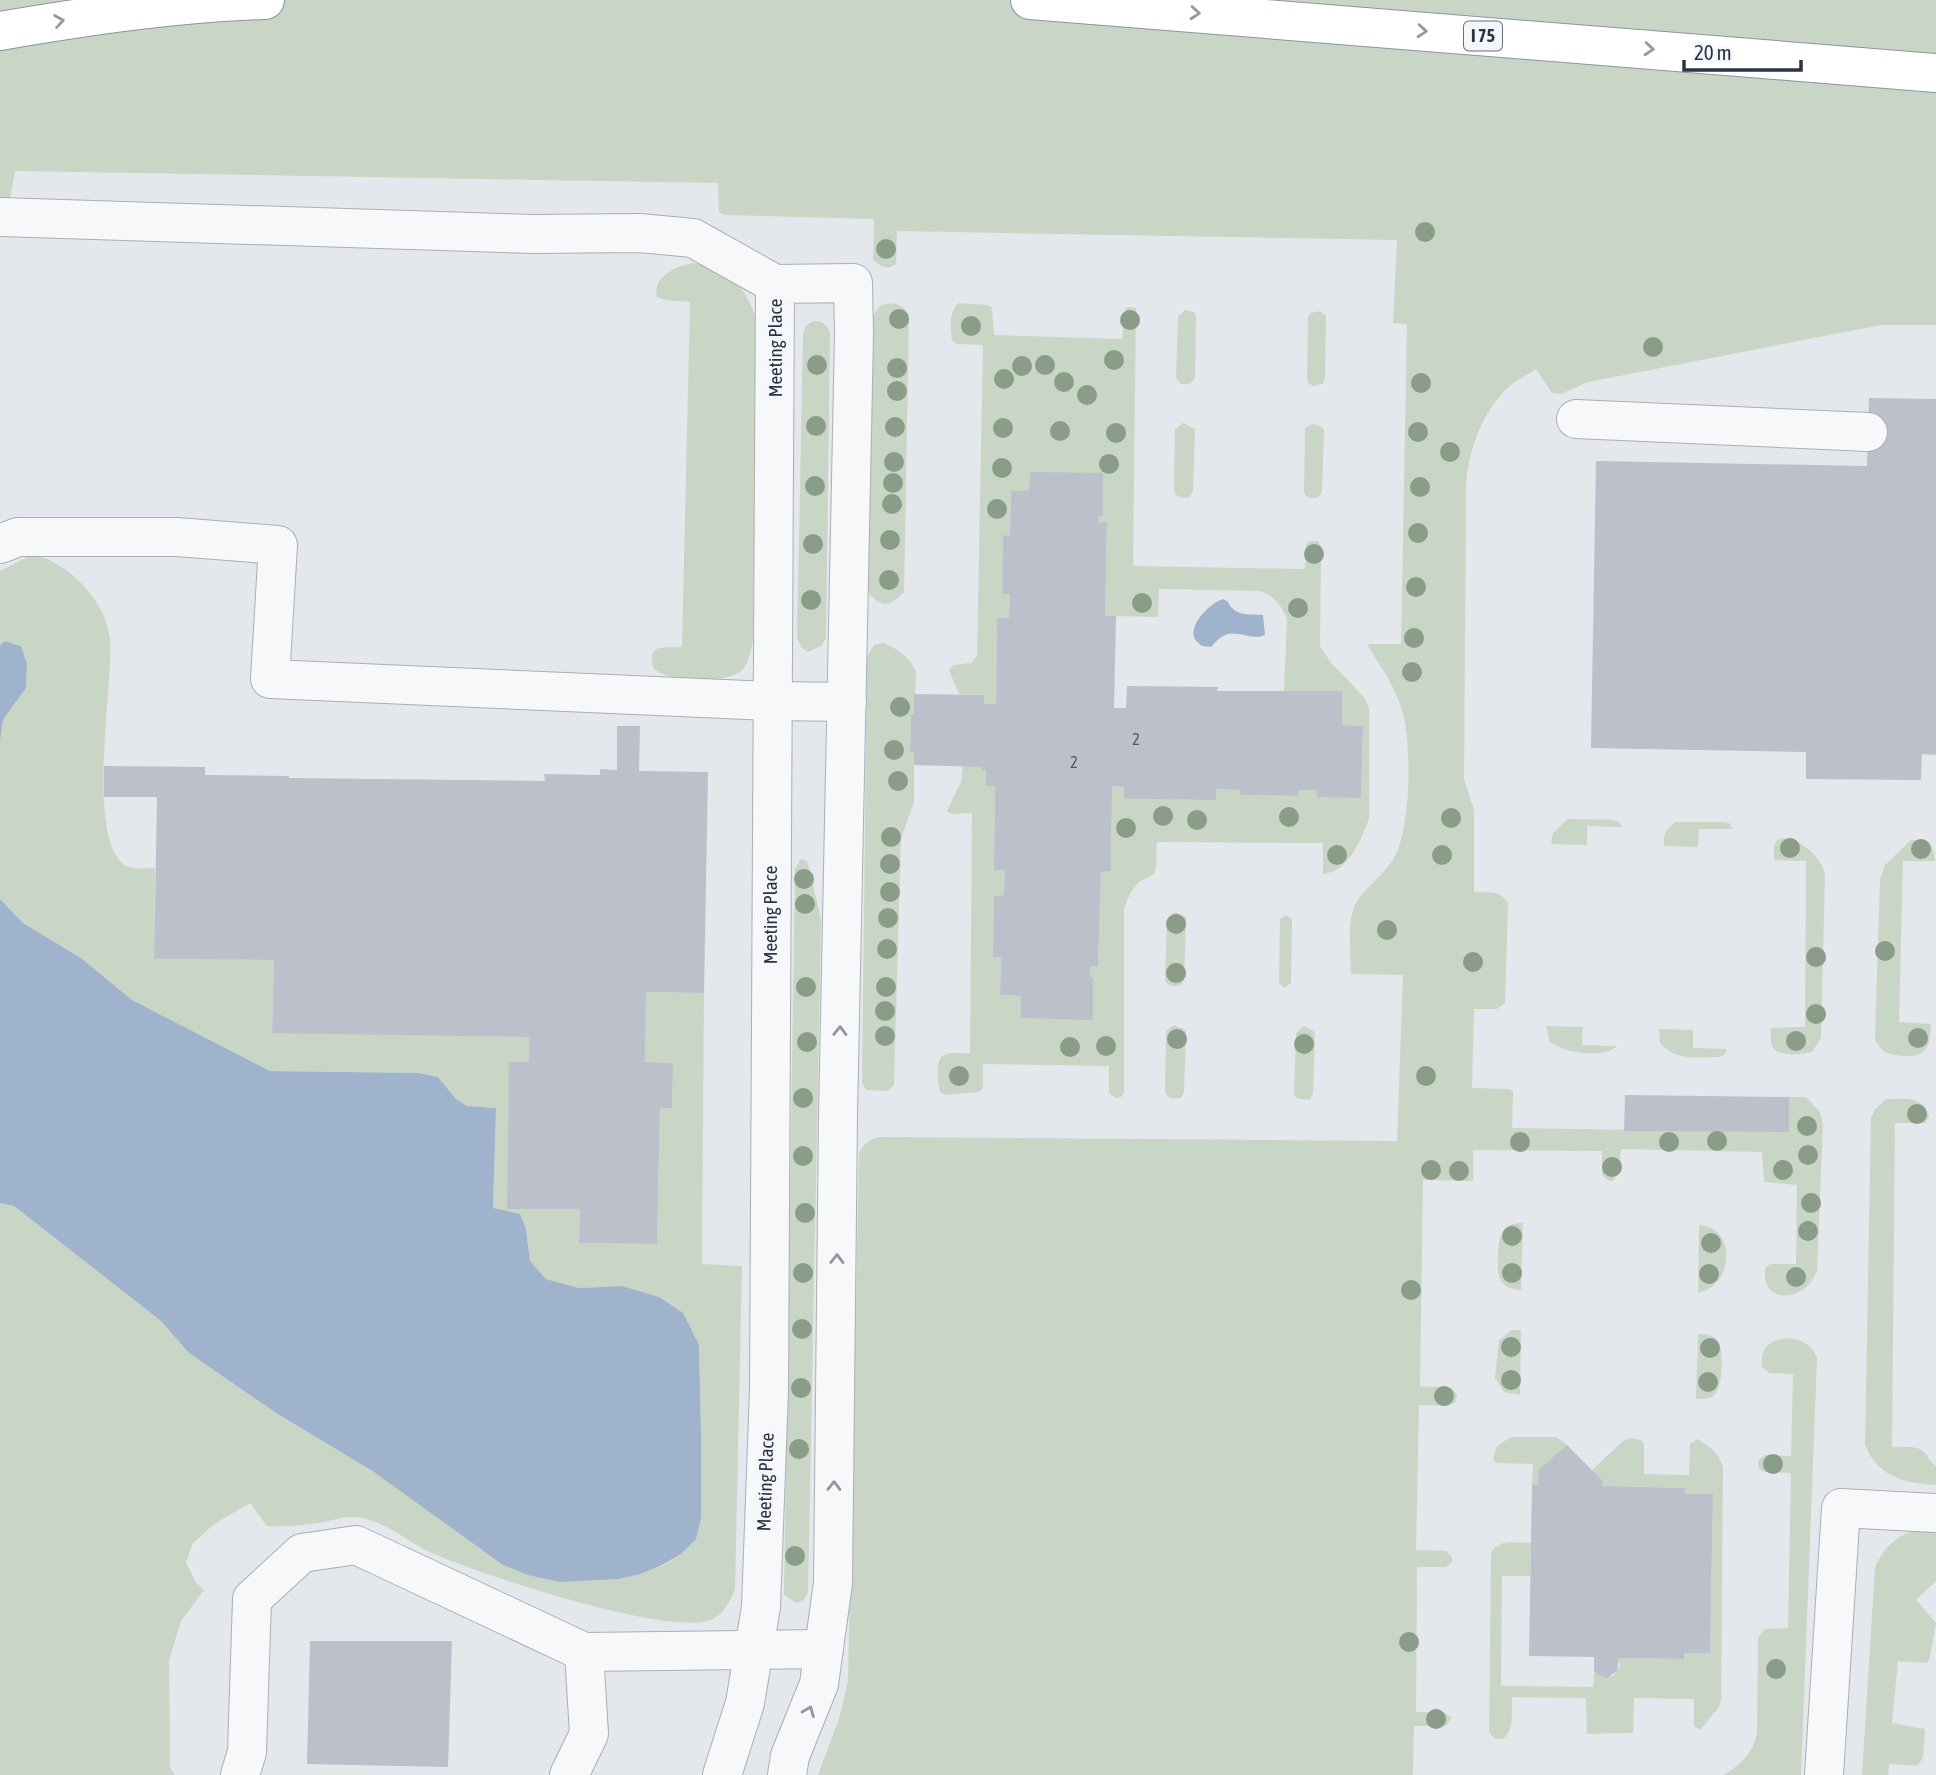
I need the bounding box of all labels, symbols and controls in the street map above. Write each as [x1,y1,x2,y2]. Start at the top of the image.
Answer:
one-way arrow [1190,5,1201,20]
one-way arrow [53,14,65,29]
road number: I 75 [1464,22,1502,51]
one-way arrow [1417,23,1428,38]
scale bar [1684,28,1801,72]
text: 20 m [1694,40,1732,64]
one-way arrow [1644,41,1655,56]
street label: Meeting Place [764,299,786,397]
house number: 2 [1132,730,1140,748]
house number: 2 [1070,753,1078,771]
street label: Meeting Place [759,866,781,964]
one-way arrow [832,1025,848,1036]
one-way arrow [829,1253,844,1264]
street label: Meeting Place [752,1432,778,1532]
one-way arrow [826,1480,842,1491]
one-way arrow [800,1705,814,1717]

